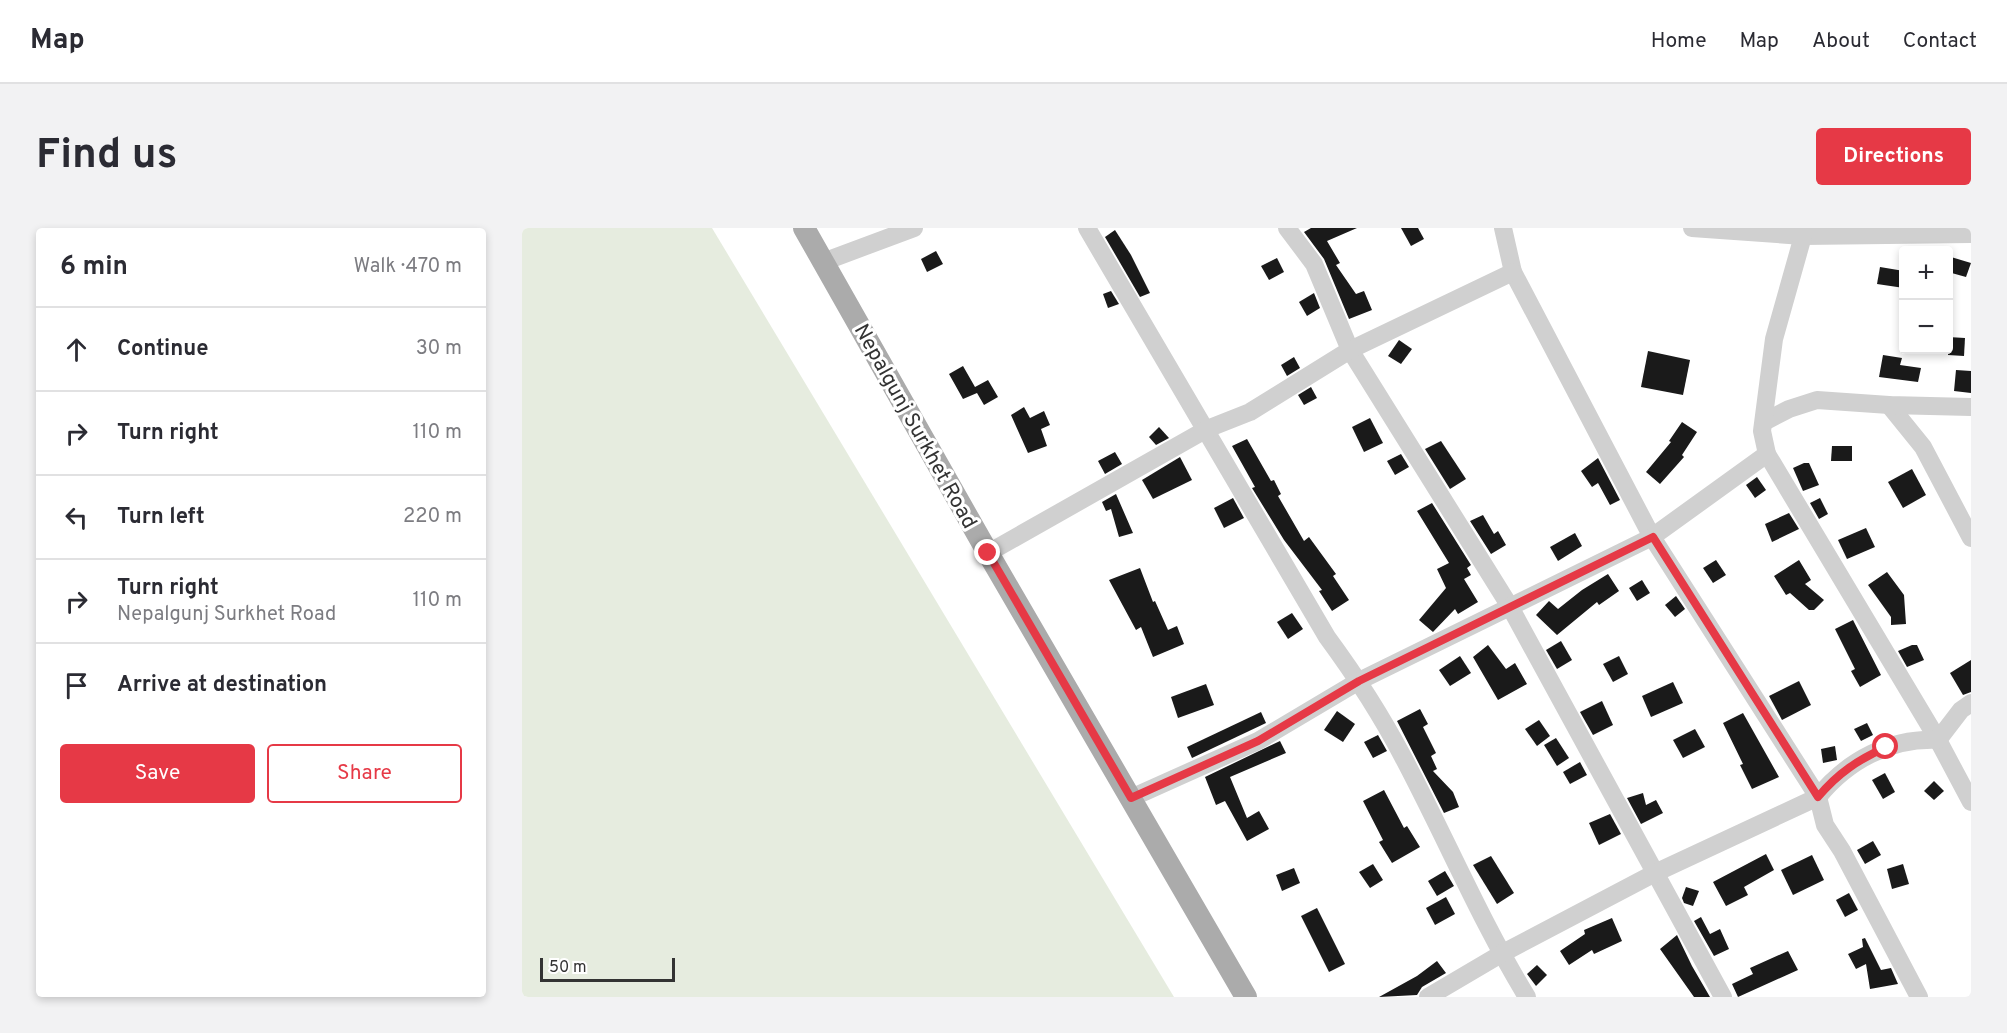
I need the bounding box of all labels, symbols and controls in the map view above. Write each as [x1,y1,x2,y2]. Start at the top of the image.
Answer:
text: Map [30,23,85,59]
text: Home [1651,28,1707,55]
text: Map [1740,28,1779,55]
text: About [1812,28,1870,55]
text: Contact [1903,28,1977,55]
button: Directions [1816,128,1971,185]
text: Find us [36,130,177,183]
map controls [1899,246,1953,354]
button: + [1899,246,1953,300]
text: 6 min [60,251,128,284]
text: Walk · 470 m [353,254,462,280]
button: − [1899,300,1953,354]
street label: Nepalgunj Surkhet Road [847,320,982,534]
icon: ahead [60,333,93,366]
text: Continue [117,336,208,363]
text: 30 m [416,336,462,362]
icon: right [60,417,93,450]
text: Turn right [117,420,219,447]
text: 110 m [413,420,462,446]
icon: left [60,501,93,534]
text: Turn left [117,504,205,531]
text: 220 m [403,504,462,530]
route end [974,539,1000,565]
text: Turn right [117,575,219,602]
icon: right [60,585,93,618]
text: 110 m [413,588,462,614]
text: Nepalgunj Surkhet Road [117,602,336,628]
icon: arrive [60,669,93,702]
text: Arrive at destination [117,672,327,699]
route start [1872,733,1898,759]
button: Save [60,744,255,803]
button: Share [267,744,462,803]
scale bar [540,955,675,982]
text: 50 m [549,958,587,978]

